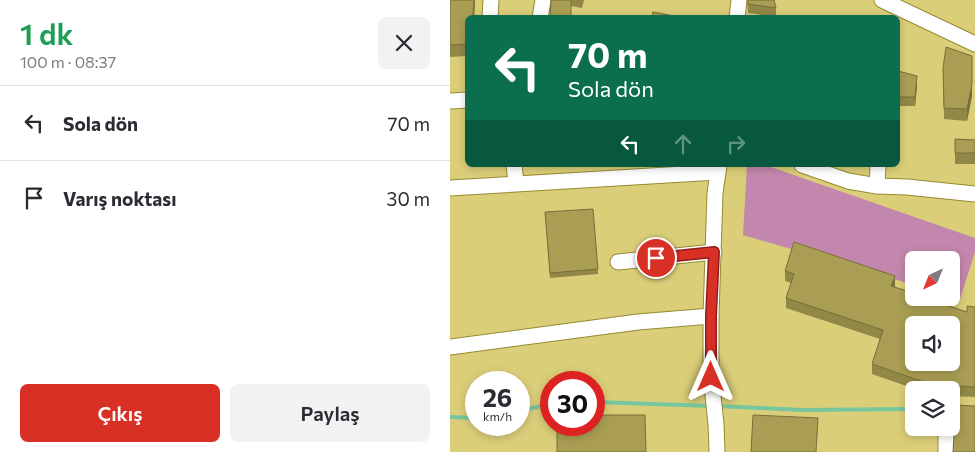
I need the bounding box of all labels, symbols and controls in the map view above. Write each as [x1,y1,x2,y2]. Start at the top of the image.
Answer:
text: 1 dk [20,14,73,51]
button: close [378,17,430,69]
text: 70 m [568,32,648,75]
icon: left [485,35,550,100]
text: 100 m · 08:37 [20,52,116,71]
text: Sola dön [568,75,654,102]
icon: left [20,109,48,137]
text: Sola dön [63,112,138,135]
text: 70 m [387,112,430,135]
icon: left [616,130,644,158]
icon: ahead [669,130,697,158]
icon: right [722,130,750,158]
icon: arrive [20,184,48,212]
text: Varış noktası [63,187,176,210]
text: 30 m [387,187,430,210]
pin [635,237,677,279]
icon: arrive [642,244,670,272]
north arrow [905,251,960,306]
map controls [905,251,960,436]
button: sound [905,316,960,371]
position arrow [684,350,736,402]
speed limit sign: 30 [540,371,605,436]
button: layers [905,381,960,436]
text: 26 [483,382,512,412]
button: Çıkış [20,384,220,442]
button: Paylaş [230,384,430,442]
text: km/h [483,409,512,423]

